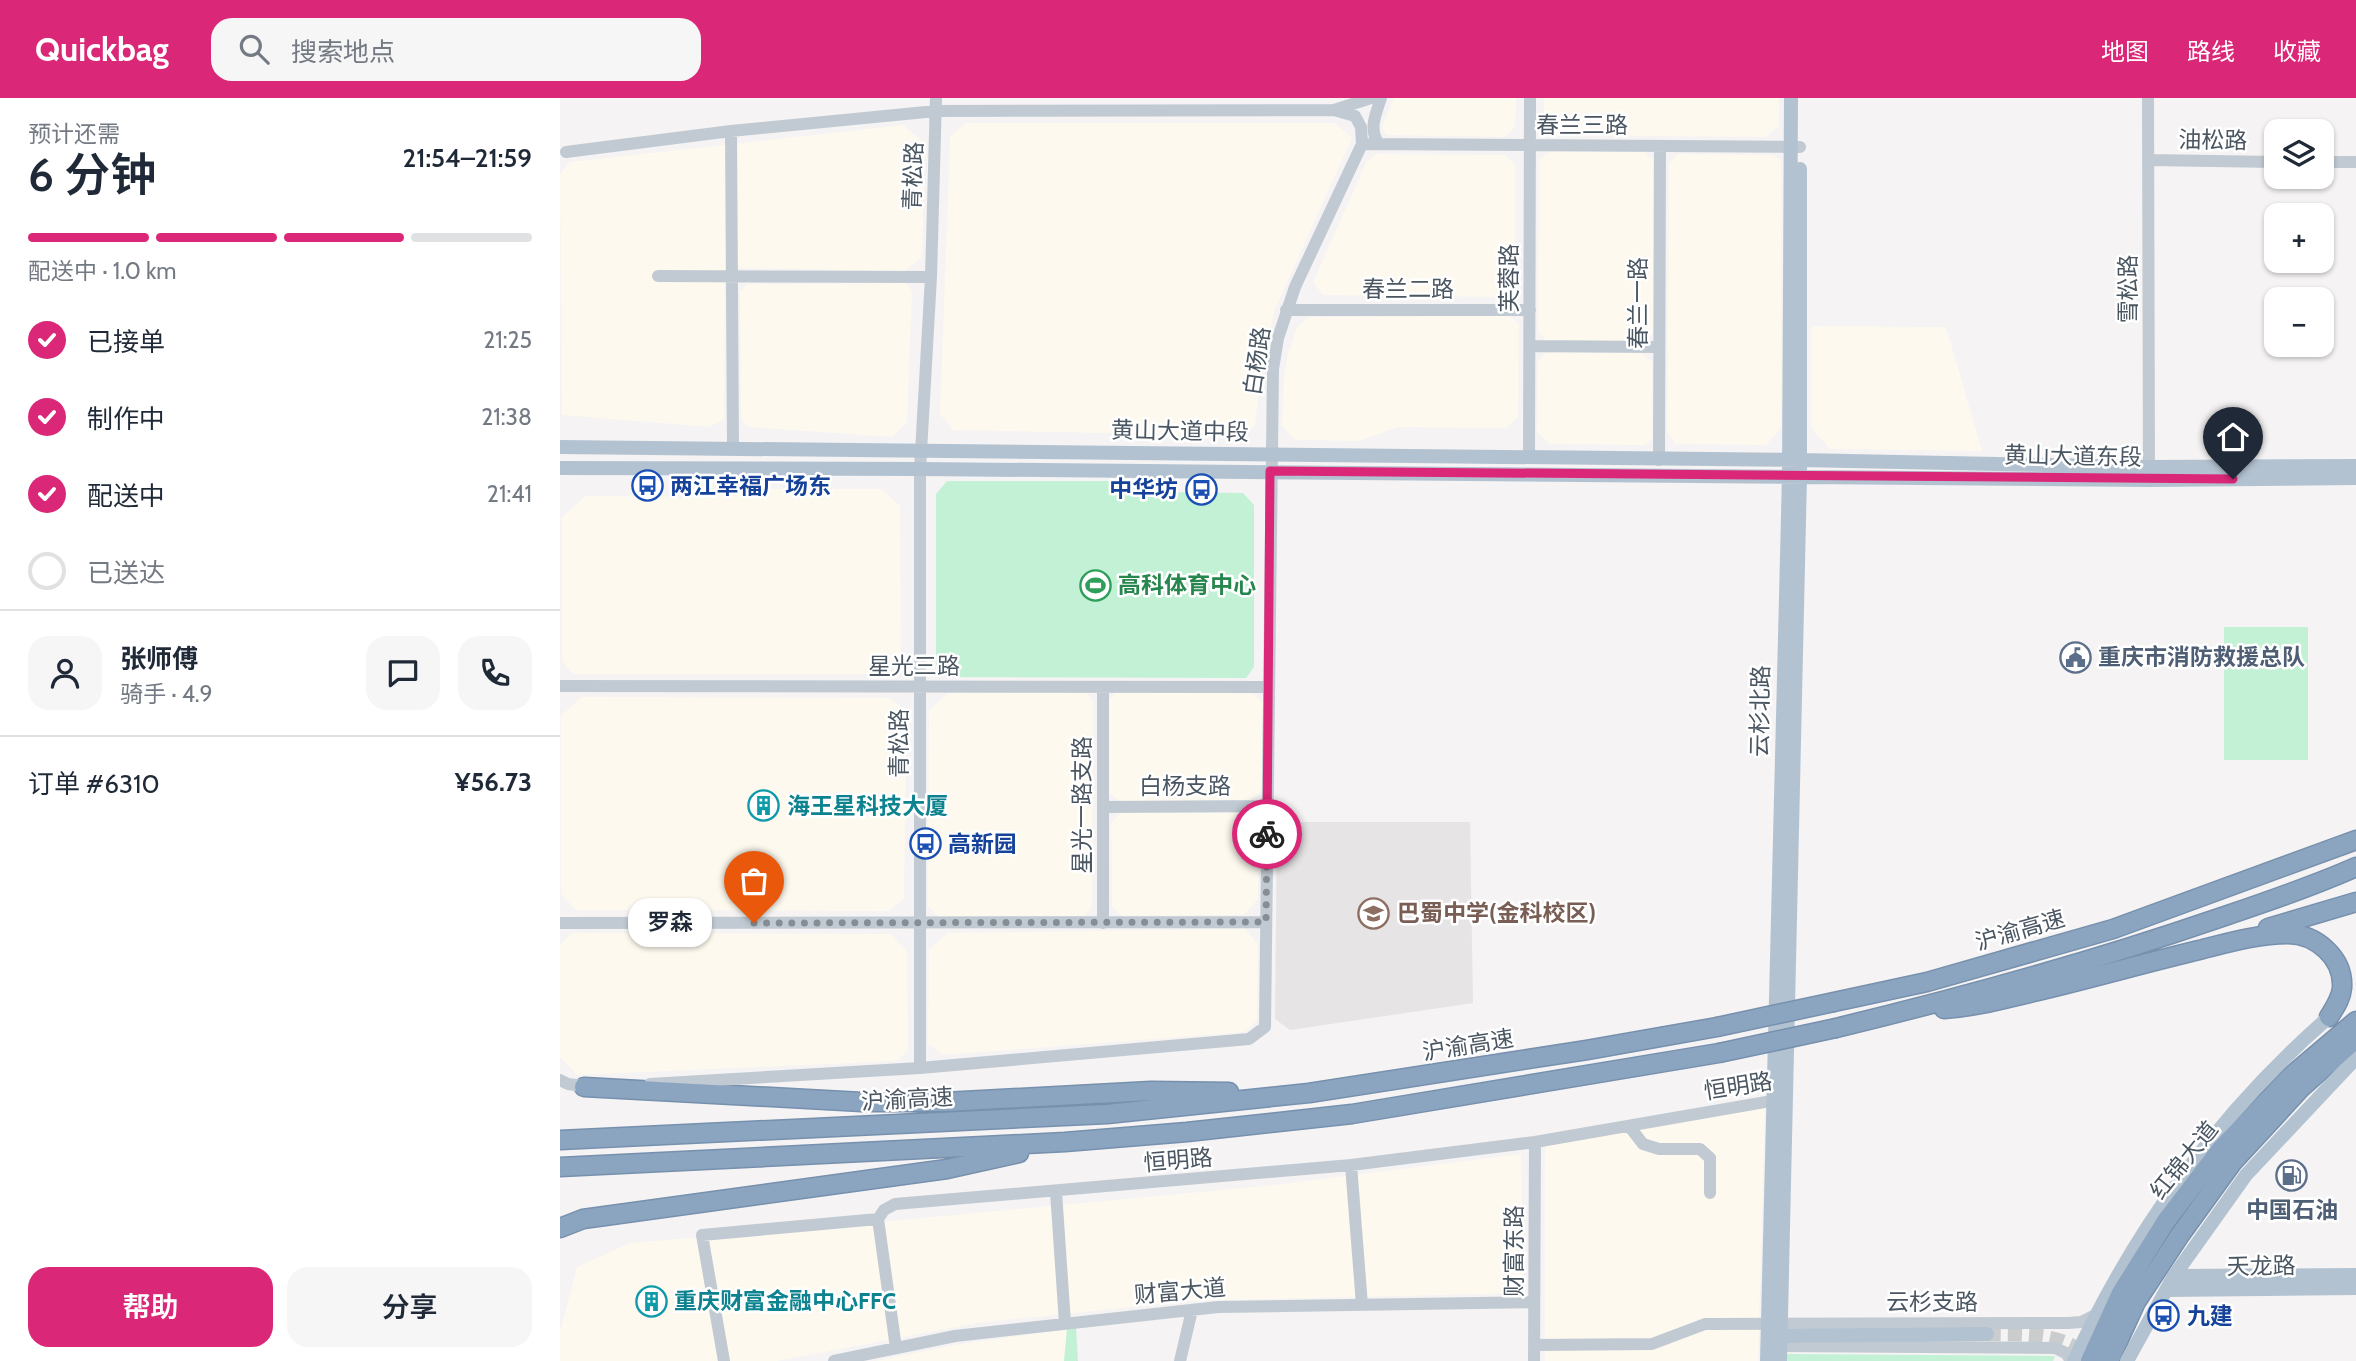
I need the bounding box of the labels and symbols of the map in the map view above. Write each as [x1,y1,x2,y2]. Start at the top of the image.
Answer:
street label: 春兰三路 [1536,111,1628,139]
street label: 油松路 [2178,125,2248,155]
street label: 青松路 [898,141,928,211]
street label: 芙蓉路 [1495,244,1523,313]
street label: 雪松路 [2114,255,2142,324]
street label: 春兰一路 [1624,257,1652,349]
street label: 春兰二路 [1362,275,1454,303]
street label: 白杨路 [1238,325,1276,397]
pin [2203,407,2263,479]
street label: 黄山大道中段 [1111,416,1249,446]
street label: 黄山大道东段 [2004,441,2142,471]
bus stop icon: 两江幸福广场东 [630,469,664,503]
place label: 两江幸福广场东 [670,472,831,500]
bus stop icon: 中华坊 [1184,472,1218,506]
place label: 中华坊 [1109,475,1178,503]
sports icon: 高科体育中心 [1078,568,1112,602]
place label: 高科体育中心 [1118,571,1256,599]
public building icon: 重庆市消防救援总队 [2058,640,2092,674]
place label: 重庆市消防救援总队 [2098,643,2305,671]
street label: 星光三路 [868,652,960,680]
street label: 云杉北路 [1745,665,1775,757]
street label: 青松路 [885,709,913,778]
street label: 星光一路支路 [1068,736,1096,874]
street label: 白杨支路 [1139,772,1231,800]
building icon: 海王星科技大厦 [747,789,781,823]
place label: 海王星科技大厦 [787,792,948,820]
courier [1232,799,1302,869]
bus stop icon: 高新园 [908,827,942,861]
place label: 高新园 [948,830,1017,858]
pin [724,851,784,923]
school or university icon: 巴蜀中学(金科校区) [1357,896,1391,930]
callout: 罗森 [628,898,712,948]
place label: 巴蜀中学(金科校区) [1397,899,1596,927]
street label: 沪渝高速 [1972,904,2068,956]
street label: 沪渝高速 [1420,1024,1516,1066]
street label: 恒明路 [1702,1067,1774,1105]
street label: 沪渝高速 [860,1083,954,1115]
street label: 红锦大道 [2144,1115,2224,1205]
street label: 恒明路 [1142,1143,1214,1177]
fuel station icon: 中国石油 [2275,1159,2309,1193]
place label: 中国石油 [2246,1196,2338,1224]
street label: 财富东路 [1500,1205,1528,1297]
street label: 天龙路 [2226,1251,2296,1281]
street label: 财富大道 [1133,1273,1227,1309]
building icon: 重庆财富金融中心FFC [634,1284,668,1318]
place label: 重庆财富金融中心FFC [674,1287,896,1315]
street label: 云杉支路 [1886,1288,1978,1316]
bus stop icon: 九建 [2147,1299,2181,1333]
place label: 九建 [2187,1302,2233,1330]

